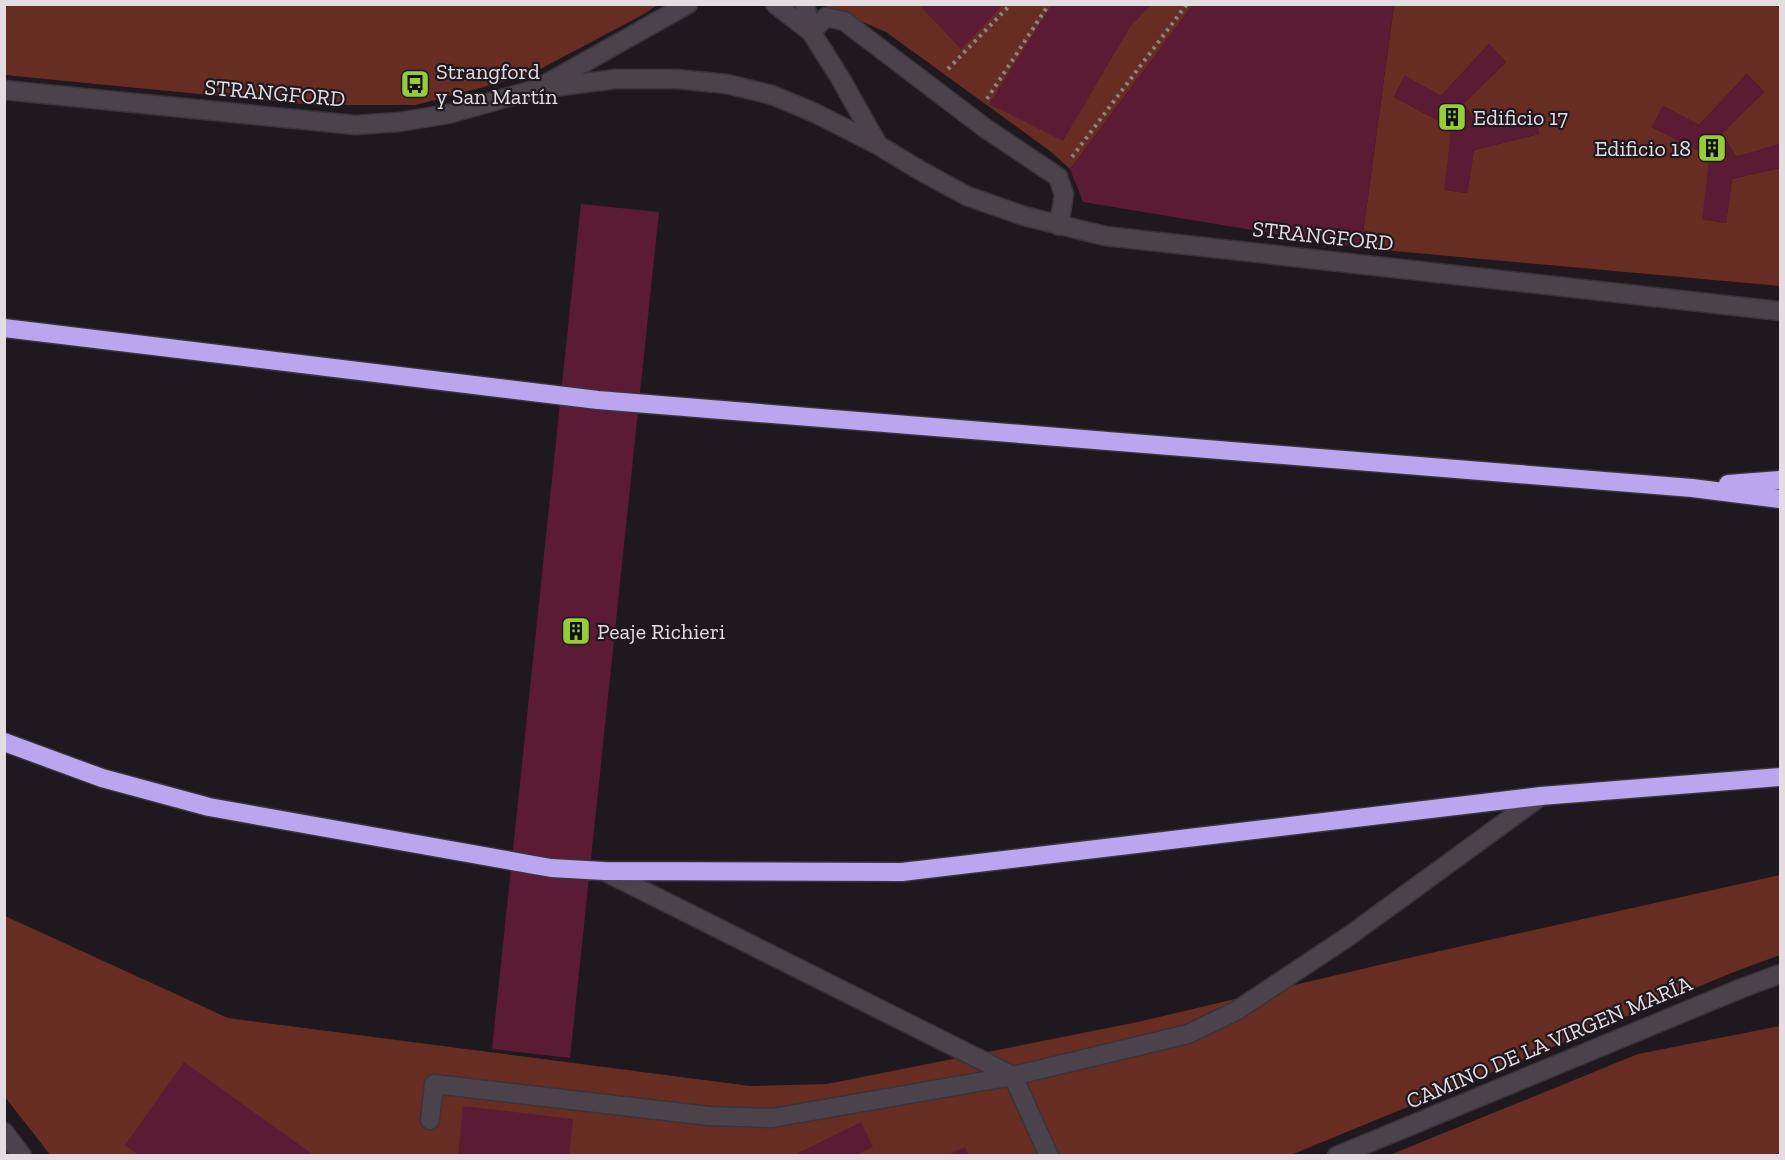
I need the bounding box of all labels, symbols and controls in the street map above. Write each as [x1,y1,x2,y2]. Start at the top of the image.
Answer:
place label: Strangford y San Martín [436,58,558,110]
bus stop icon: Strangford y San Martín [399,68,431,100]
street label: STRANGFORD [203,73,347,113]
building icon: Edificio 17 [1436,101,1468,133]
place label: Edificio 17 [1473,104,1568,131]
building icon: Edificio 18 [1696,132,1728,164]
place label: Edificio 18 [1594,135,1691,162]
street label: STRANGFORD [1251,215,1395,257]
building icon: Peaje Richieri [560,615,592,647]
place label: Peaje Richieri [597,618,725,645]
street label: CAMINO DE LA VIRGEN MARÍA [1402,969,1697,1115]

